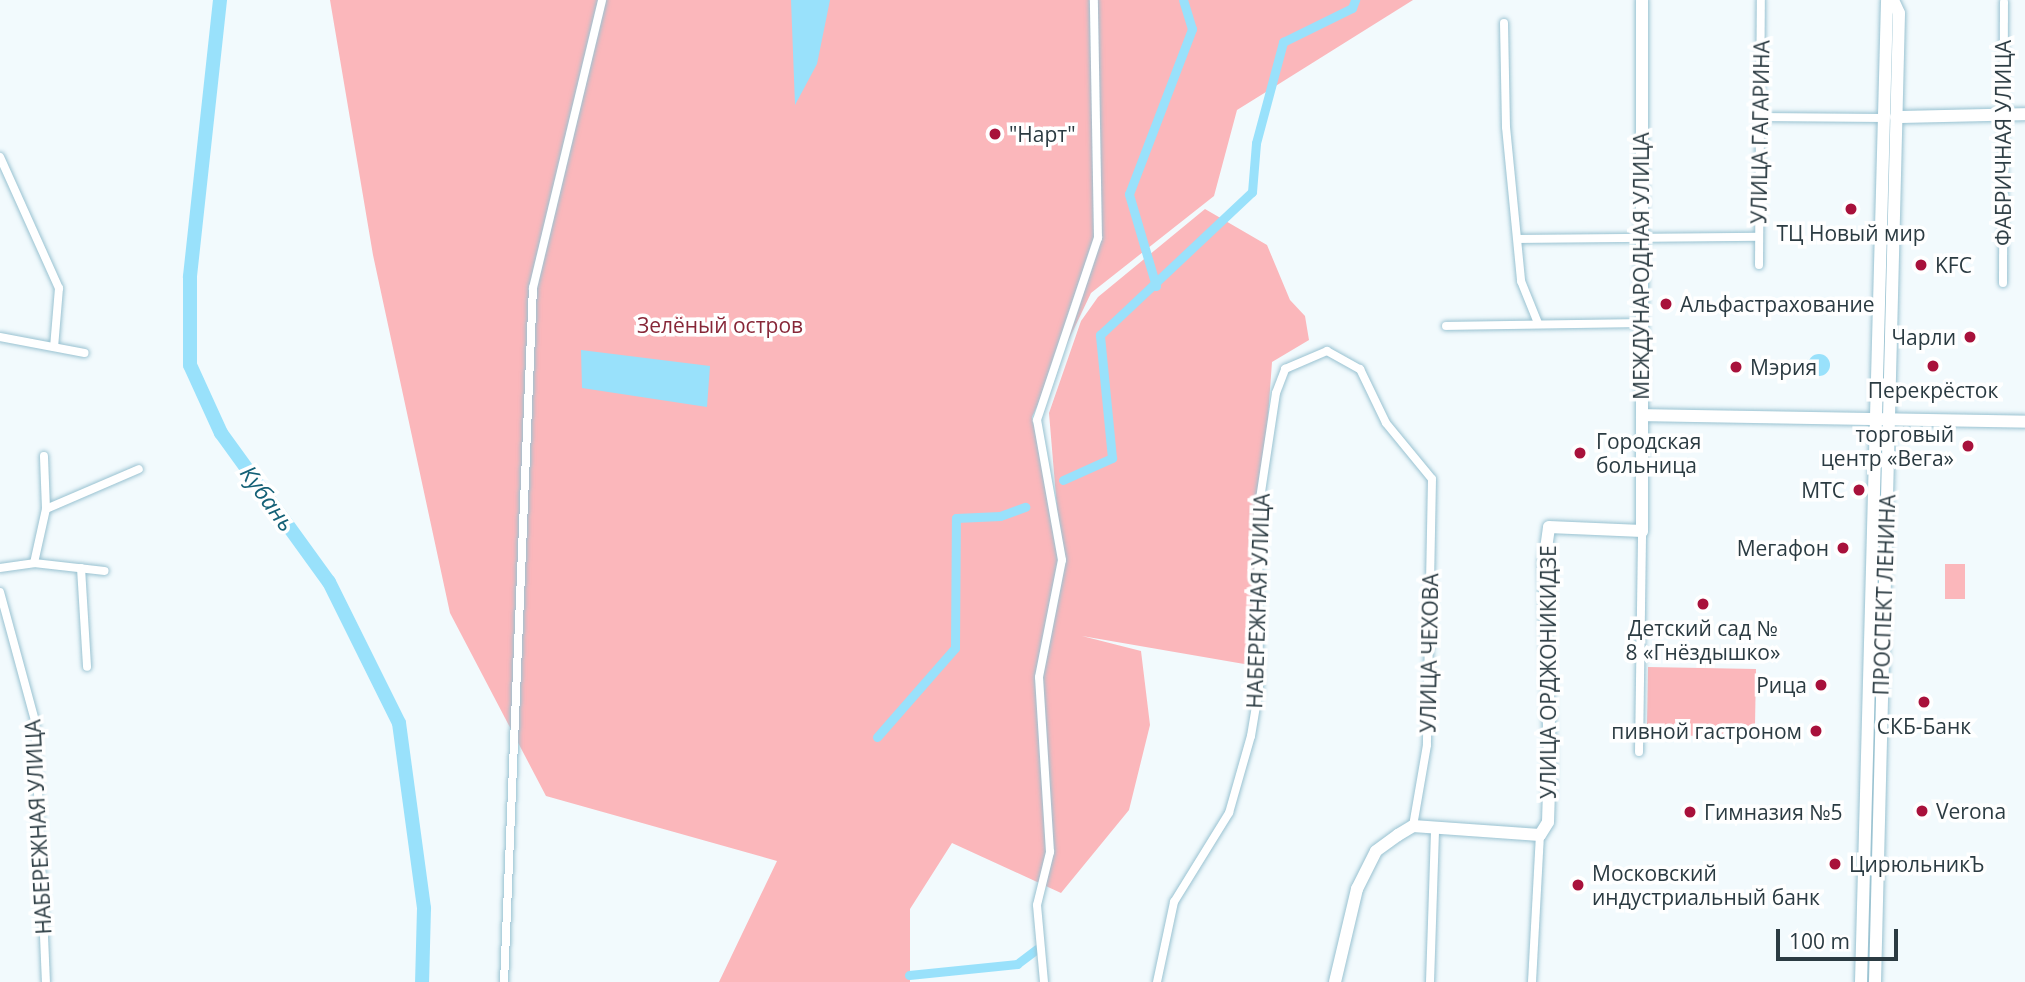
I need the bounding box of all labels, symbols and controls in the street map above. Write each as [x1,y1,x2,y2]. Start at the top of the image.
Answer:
street label: УЛИЦА ГАГАРИНА [1746,40,1774,224]
street label: ФАБРИЧНАЯ УЛИЦА [1990,40,2016,246]
place label: "Нарт" [1009,121,1076,147]
marker: "Нарт" [987,126,1003,142]
street label: МЕЖДУНАРОДНАЯ УЛИЦА [1628,132,1654,400]
marker: ТЦ Новый мир [1843,201,1859,217]
place label: ТЦ Новый мир [1776,220,1926,246]
place label: KFC [1935,252,1972,278]
marker: KFC [1913,257,1929,273]
place label: Альфастрахование [1680,291,1875,317]
marker: Альфастрахование [1658,296,1674,312]
park label: Зелёный остров [637,312,803,338]
place label: Чарли [1892,324,1956,350]
marker: Чарли [1962,329,1978,345]
place label: Мэрия [1750,354,1817,380]
marker: Перекрёсток [1925,358,1941,374]
marker: Мэрия [1728,359,1744,375]
place label: Перекрёсток [1868,377,1998,403]
place label: торговый центр «Вега» [1821,421,1954,471]
place label: Городская больница [1596,428,1701,478]
marker: торговый центр «Вега» [1960,438,1976,454]
marker: Городская больница [1570,443,1590,463]
water label: Кубань [235,460,301,536]
place label: МТС [1801,477,1845,503]
marker: МТС [1851,482,1867,498]
street label: НАБЕРЕЖНАЯ УЛИЦА [1242,493,1274,709]
street label: ПРОСПЕКТ ЛЕНИНА [1868,494,1900,696]
place label: Мегафон [1737,535,1829,561]
marker: Мегафон [1835,540,1851,556]
street label: УЛИЦА ОРДЖОНИКИДЗЕ [1535,545,1561,799]
street label: УЛИЦА ЧЕХОВА [1415,573,1443,733]
marker: Детский сад № 8 «Гнёздышко» [1695,596,1711,612]
place label: Детский сад № 8 «Гнёздышко» [1626,615,1780,665]
place label: Рица [1756,672,1807,698]
marker: Рица [1813,677,1829,693]
marker: СКБ-Банк [1916,694,1932,710]
place label: СКБ-Банк [1877,713,1971,739]
place label: пивной гастроном [1611,718,1802,744]
street label: НАБЕРЕЖНАЯ УЛИЦА [20,719,56,935]
marker: пивной гастроном [1808,723,1824,739]
place label: Verona [1936,798,2006,824]
place label: Гимназия №5 [1704,799,1843,825]
marker: Verona [1914,803,1930,819]
marker: Гимназия №5 [1682,804,1698,820]
place label: ЦирюльникЪ [1849,851,1984,877]
marker: ЦирюльникЪ [1827,856,1843,872]
place label: Московский индустриальный банк [1592,860,1820,910]
marker: Московский индустриальный банк [1570,877,1586,893]
scale bar [1780,916,1902,960]
text: 100 m [1789,927,1850,955]

